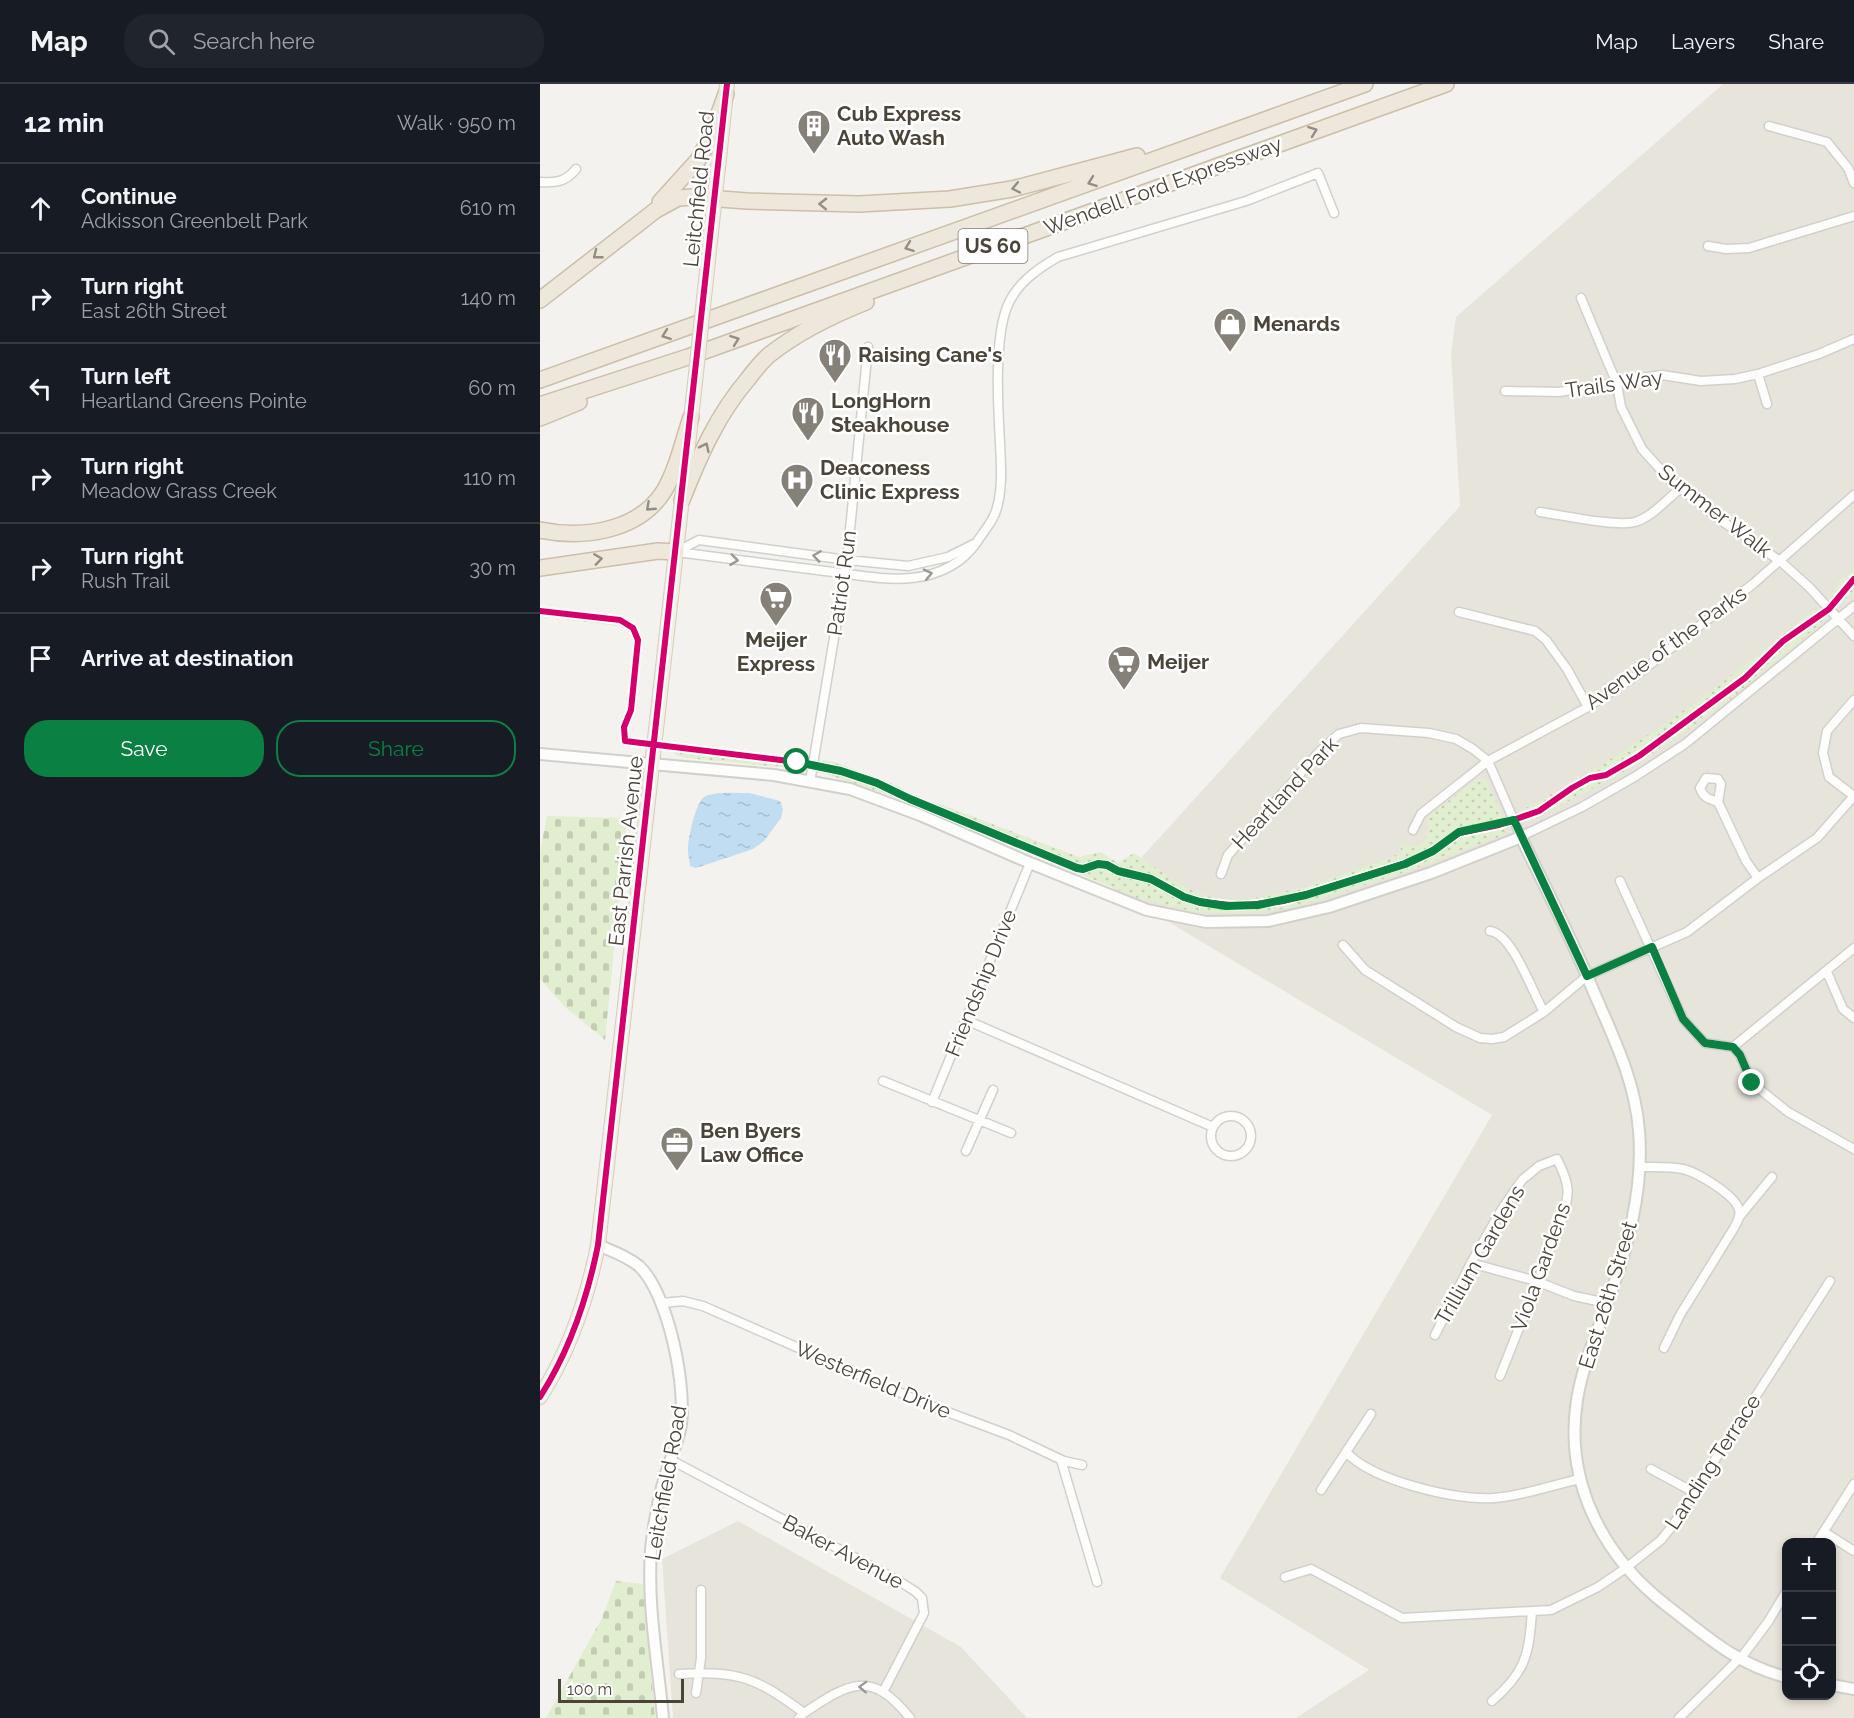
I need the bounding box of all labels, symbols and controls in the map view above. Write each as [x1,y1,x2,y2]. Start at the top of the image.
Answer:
search box [124,14,544,68]
text: Map [30,25,88,58]
icon: search [145,25,178,58]
text: Search here [193,28,315,54]
text: Map [1595,29,1638,54]
text: Layers [1671,29,1735,54]
text: Share [1768,29,1824,54]
place label: Cub Express Auto Wash [837,101,961,150]
text: 12 min [24,108,104,138]
building icon: Cub Express Auto Wash [796,108,832,155]
street label: Leitchfield Road [678,110,719,268]
text: Walk · 950 m [397,111,516,135]
one-way arrow [1308,126,1318,139]
street label: Wendell Ford Expressway [1040,131,1285,240]
one-way arrow [1087,174,1098,187]
one-way arrow [1012,180,1022,193]
text: Continue [81,183,177,209]
icon: ahead [24,192,57,225]
text: 610 m [460,196,516,220]
one-way arrow [818,197,827,210]
text: Adkisson Greenbelt Park [81,209,308,233]
road number: US 60 [958,229,1028,263]
one-way arrow [904,240,915,253]
one-way arrow [593,248,604,259]
text: Turn right [81,273,184,299]
icon: right [24,282,57,315]
text: 140 m [461,286,516,310]
text: East 26th Street [81,299,227,323]
shop icon: Menards [1212,306,1248,353]
place label: Menards [1253,311,1340,336]
one-way arrow [661,327,672,340]
one-way arrow [729,334,740,347]
restaurant icon: Raising Cane's [817,337,853,384]
place label: Raising Cane's [858,342,1002,367]
text: Turn left [81,363,171,389]
street label: Trails Way [1564,364,1664,403]
icon: left [24,372,57,405]
text: 60 m [468,376,516,400]
place label: LongHorn Steakhouse [831,388,950,437]
text: Heartland Greens Pointe [81,389,307,413]
restaurant icon: LongHorn Steakhouse [790,395,826,442]
one-way arrow [698,442,709,453]
text: Turn right [81,453,184,479]
place label: Deaconess Clinic Express [820,455,960,504]
street label: Summer Walk [1654,459,1777,563]
icon: right [24,462,57,495]
hospital icon: Deaconess Clinic Express [779,462,815,509]
text: 110 m [463,466,516,490]
text: Meadow Grass Creek [81,479,277,503]
one-way arrow [646,500,656,511]
street label: Patriot Run [822,529,861,637]
text: Turn right [81,543,184,569]
one-way arrow [813,550,822,562]
icon: right [24,552,57,585]
one-way arrow [730,553,739,565]
one-way arrow [593,554,602,566]
text: 30 m [470,556,516,580]
text: Rush Trail [81,569,170,593]
one-way arrow [923,569,933,582]
supermarket icon: Meijer Express [758,580,794,627]
street label: Avenue of the Parks [1580,581,1751,714]
place label: Meijer Express [737,627,815,676]
icon: arrive [24,642,57,675]
supermarket icon: Meijer [1106,644,1142,691]
text: Arrive at destination [81,645,294,671]
place label: Meijer [1147,649,1209,674]
button: Save [24,720,264,777]
button: Share [276,720,516,777]
street label: Heartland Park [1226,731,1343,854]
route start [783,748,809,774]
street label: East Parrish Avenue [603,755,648,947]
street label: Friendship Drive [940,906,1021,1060]
route end [1738,1069,1764,1095]
place label: Ben Byers Law Office [700,1118,804,1167]
office icon: Ben Byers Law Office [659,1125,695,1172]
street label: Trillium Gardens [1429,1180,1530,1329]
street label: Viola Gardens [1506,1199,1575,1335]
street label: East 26th Street [1573,1218,1642,1372]
street label: Westerfield Drive [792,1335,955,1424]
street label: Landing Terrace [1660,1389,1766,1534]
street label: Leitchfield Road [640,1404,691,1562]
street label: Baker Avenue [778,1509,908,1594]
map controls [1782,1538,1836,1700]
button: + [1782,1538,1836,1592]
button: − [1782,1592,1836,1646]
button: locate [1782,1646,1836,1700]
scale bar [558,1676,684,1704]
text: 100 m [567,1680,612,1699]
one-way arrow [859,1680,868,1693]

